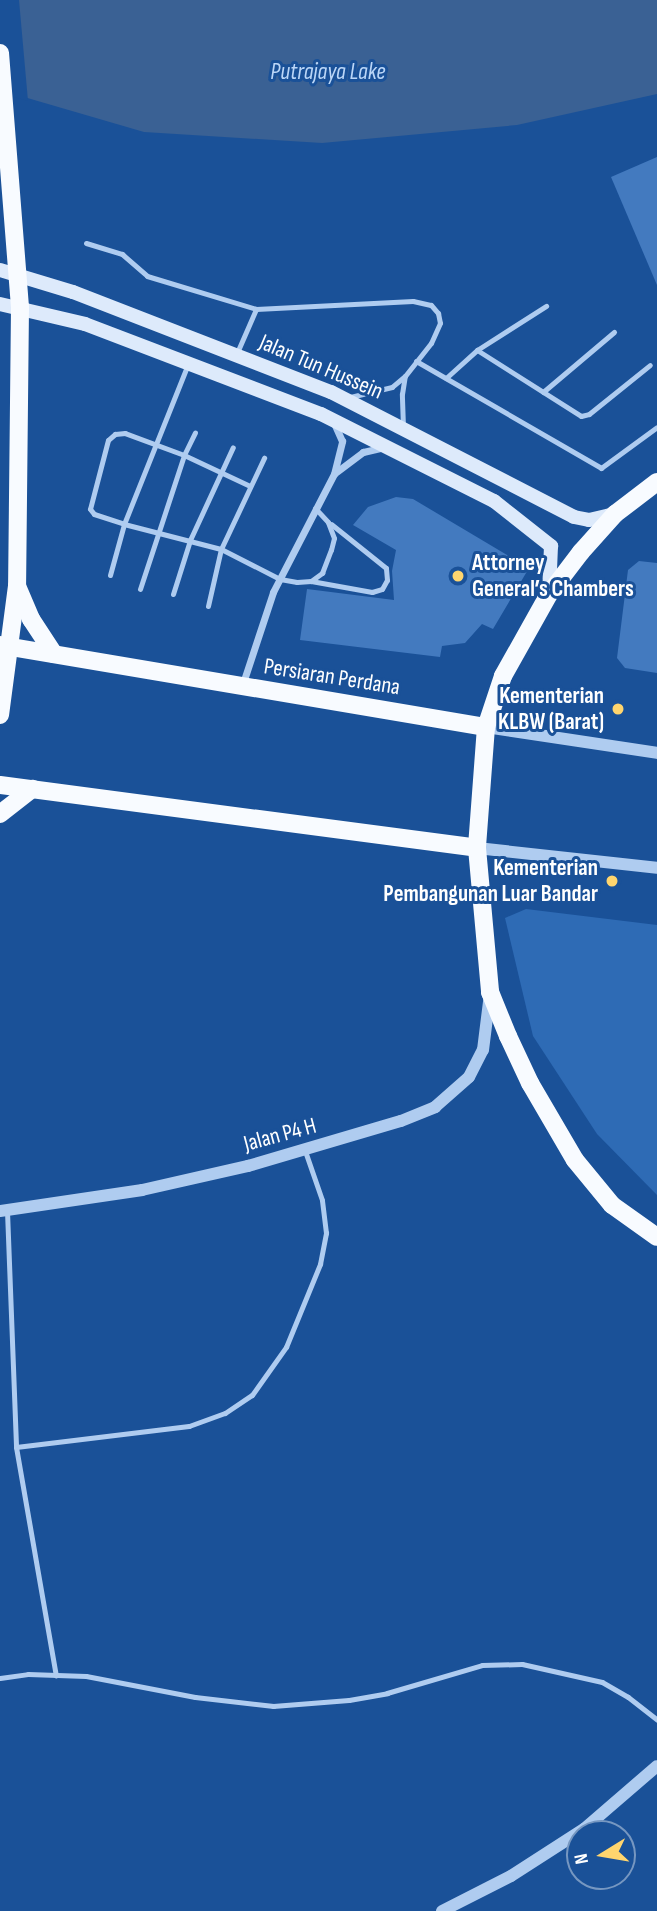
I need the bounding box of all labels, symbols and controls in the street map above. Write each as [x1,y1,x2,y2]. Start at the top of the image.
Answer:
water label: Putrajaya Lake [270,58,386,86]
street label: Jalan Tun Hussein [255,329,387,405]
place label: Attorney General’s Chambers [472,549,634,603]
marker: Attorney General’s Chambers [450,568,466,584]
street label: Persiaran Perdana [262,653,402,701]
place label: Kementerian KLBW (Barat) [498,682,604,736]
marker: Kementerian KLBW (Barat) [610,701,626,717]
place label: Kementerian Pembangunan Luar Bandar [383,854,598,908]
marker: Kementerian Pembangunan Luar Bandar [604,873,620,889]
street label: Jalan P4 H [241,1112,319,1158]
north arrow [566,1820,636,1890]
text: N [570,1852,594,1866]

